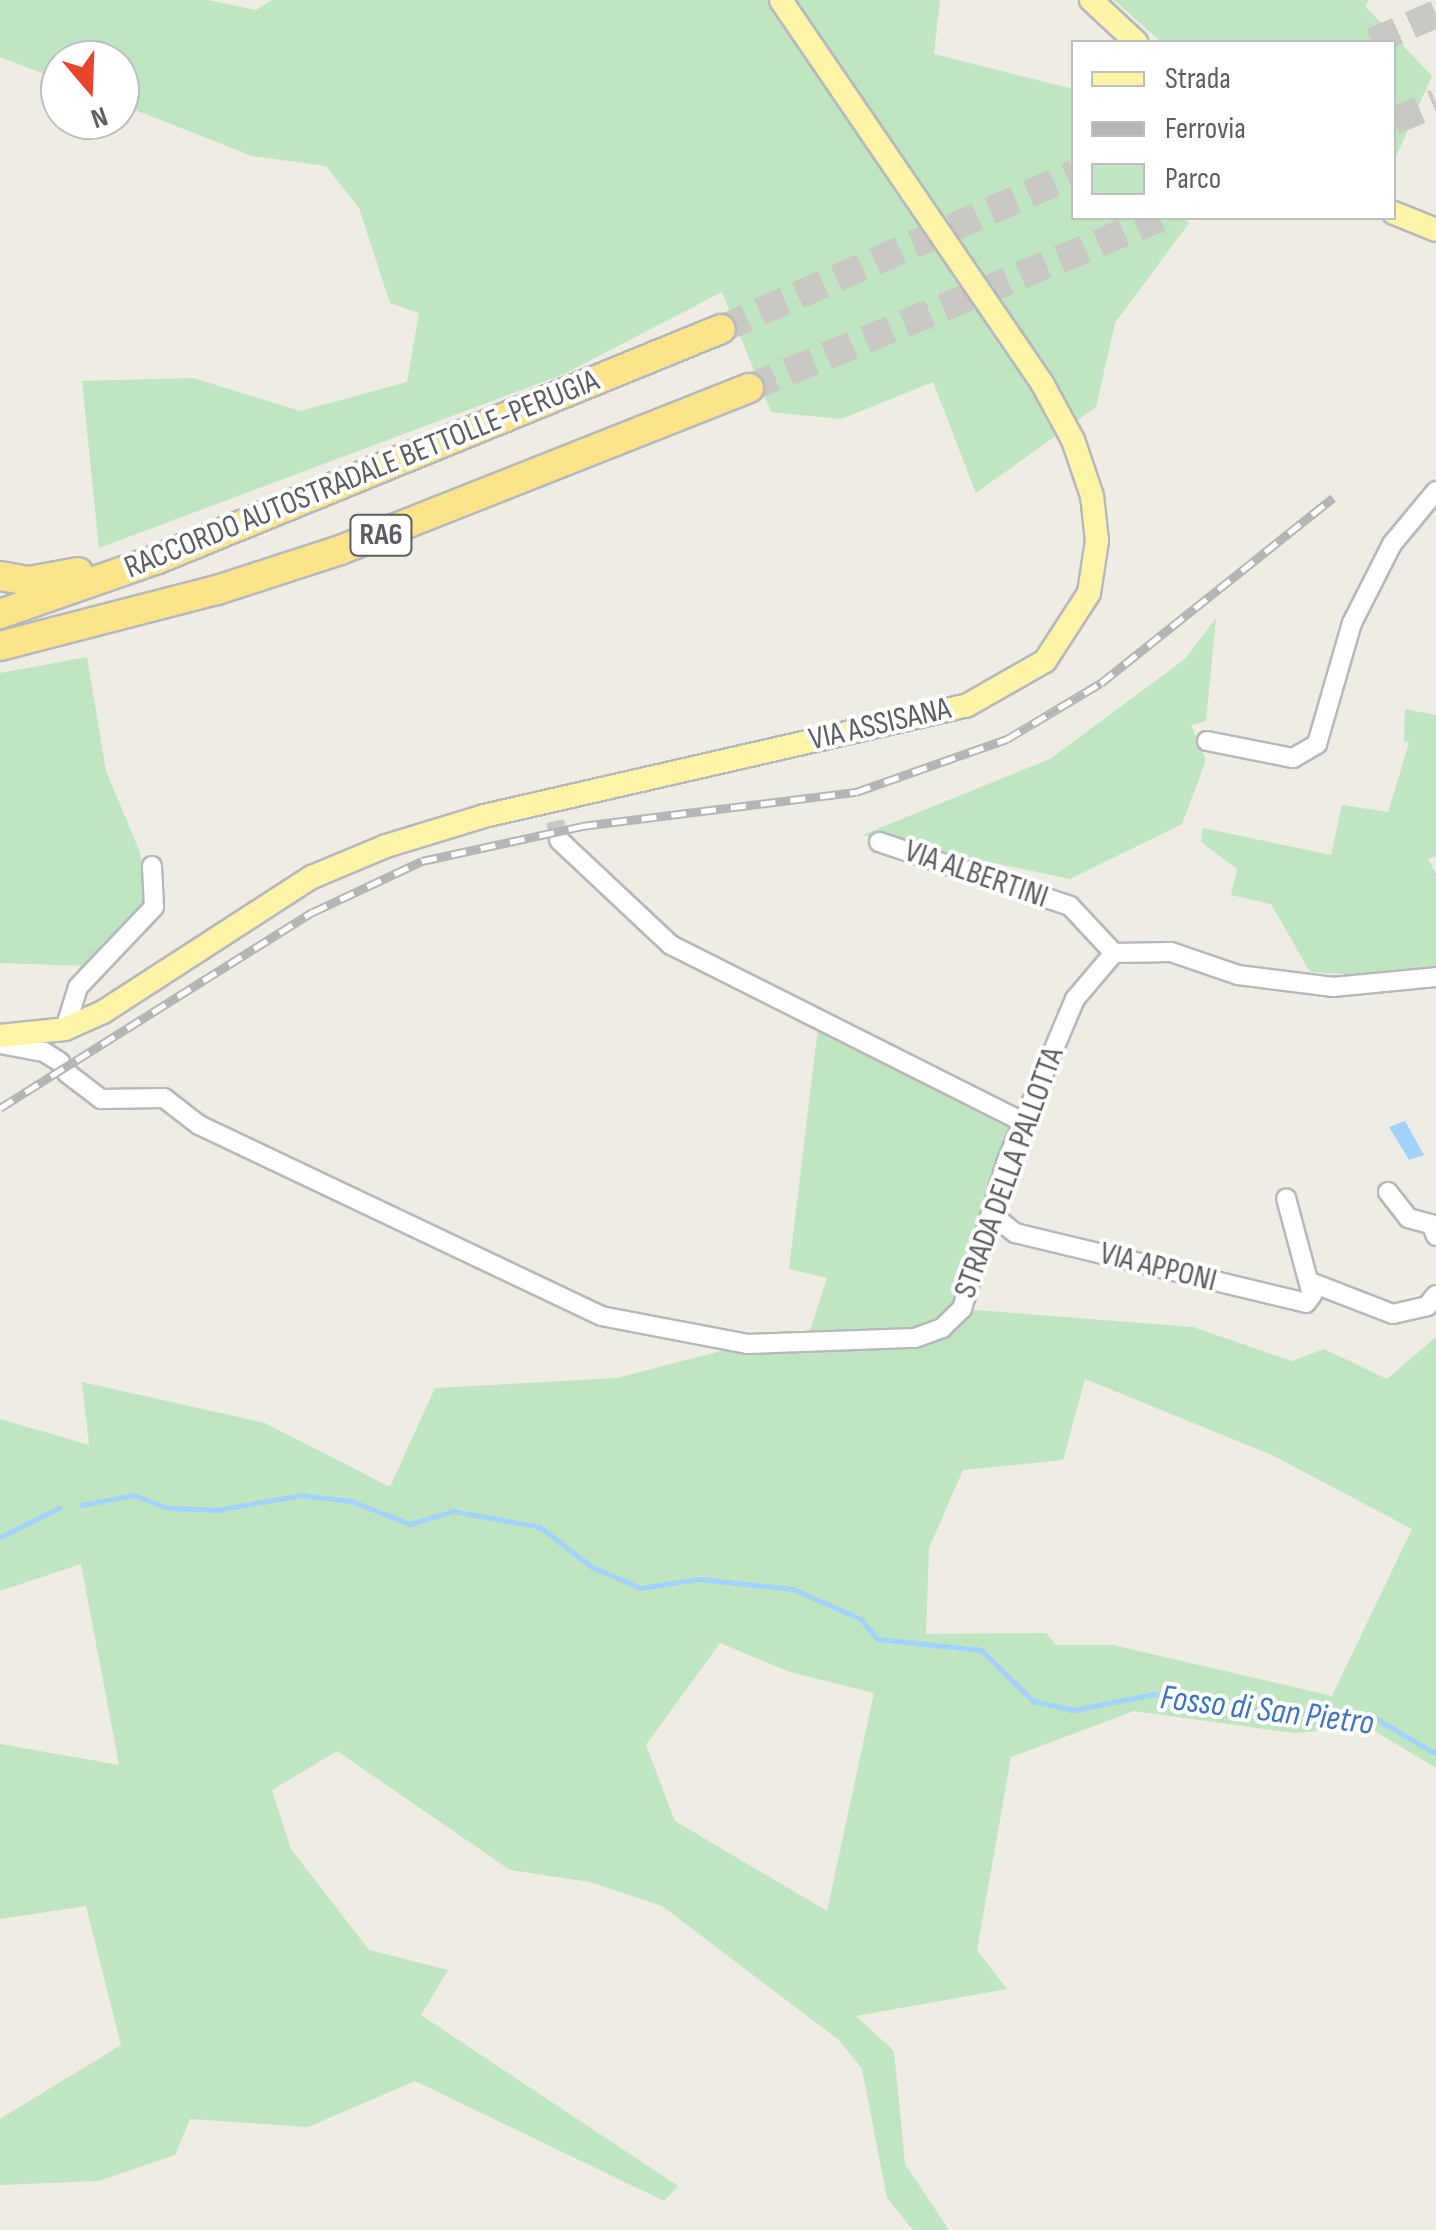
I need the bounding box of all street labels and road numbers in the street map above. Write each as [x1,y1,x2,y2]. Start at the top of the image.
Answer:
street label: RACCORDO AUTOSTRADALE BETTOLLE-PERUGIA [119,362,605,588]
road number: RA6 [348,510,414,560]
street label: VIA ASSISANA [805,690,955,760]
street label: VIA ALBERTINI [899,833,1053,917]
street label: STRADA DELLA PALLOTTA [947,1042,1073,1304]
street label: VIA APPONI [1096,1235,1220,1301]

